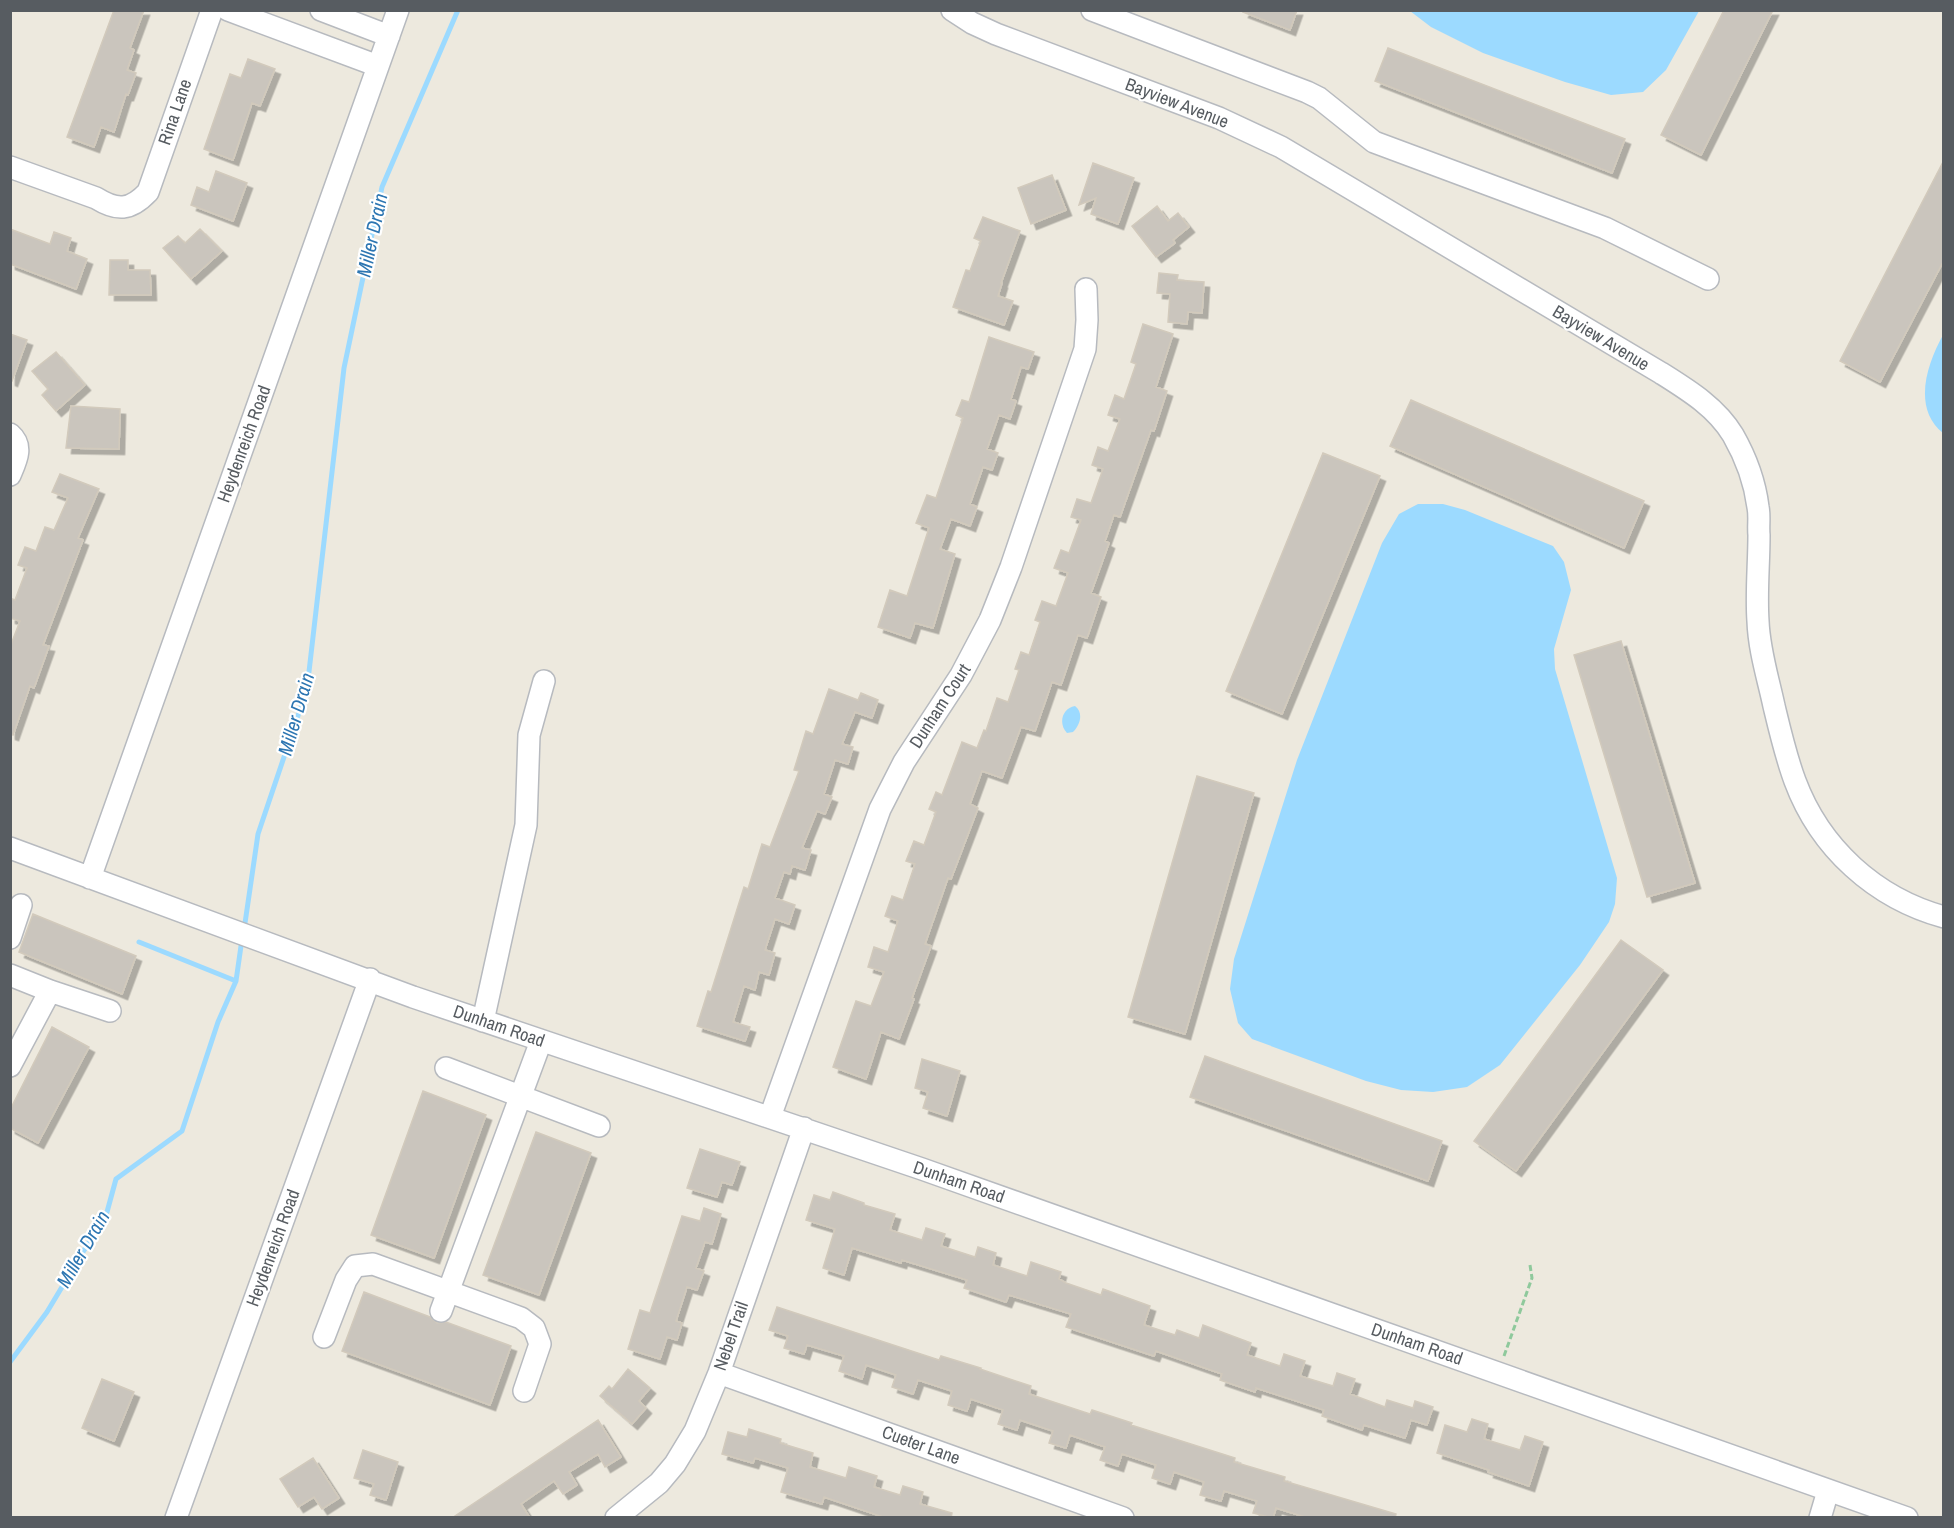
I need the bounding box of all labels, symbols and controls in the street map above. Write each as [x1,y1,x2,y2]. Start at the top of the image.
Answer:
street label: Bayview Avenue [1122,71,1232,134]
street label: Rina Lane [152,76,197,148]
water label: Miller Drain [349,191,394,279]
street label: Bayview Avenue [1548,299,1654,376]
street label: Heydenreich Road [211,382,276,506]
street label: Dunham Court [903,659,976,753]
water label: Miller Drain [271,669,320,758]
street label: Dunham Road [450,998,548,1053]
street label: Dunham Road [910,1154,1008,1209]
street label: Heydenreich Road [240,1186,305,1310]
water label: Miller Drain [50,1205,115,1292]
street label: Nebel Trail [707,1298,754,1374]
street label: Dunham Road [1368,1316,1466,1371]
street label: Cueter Lane [879,1419,964,1470]

